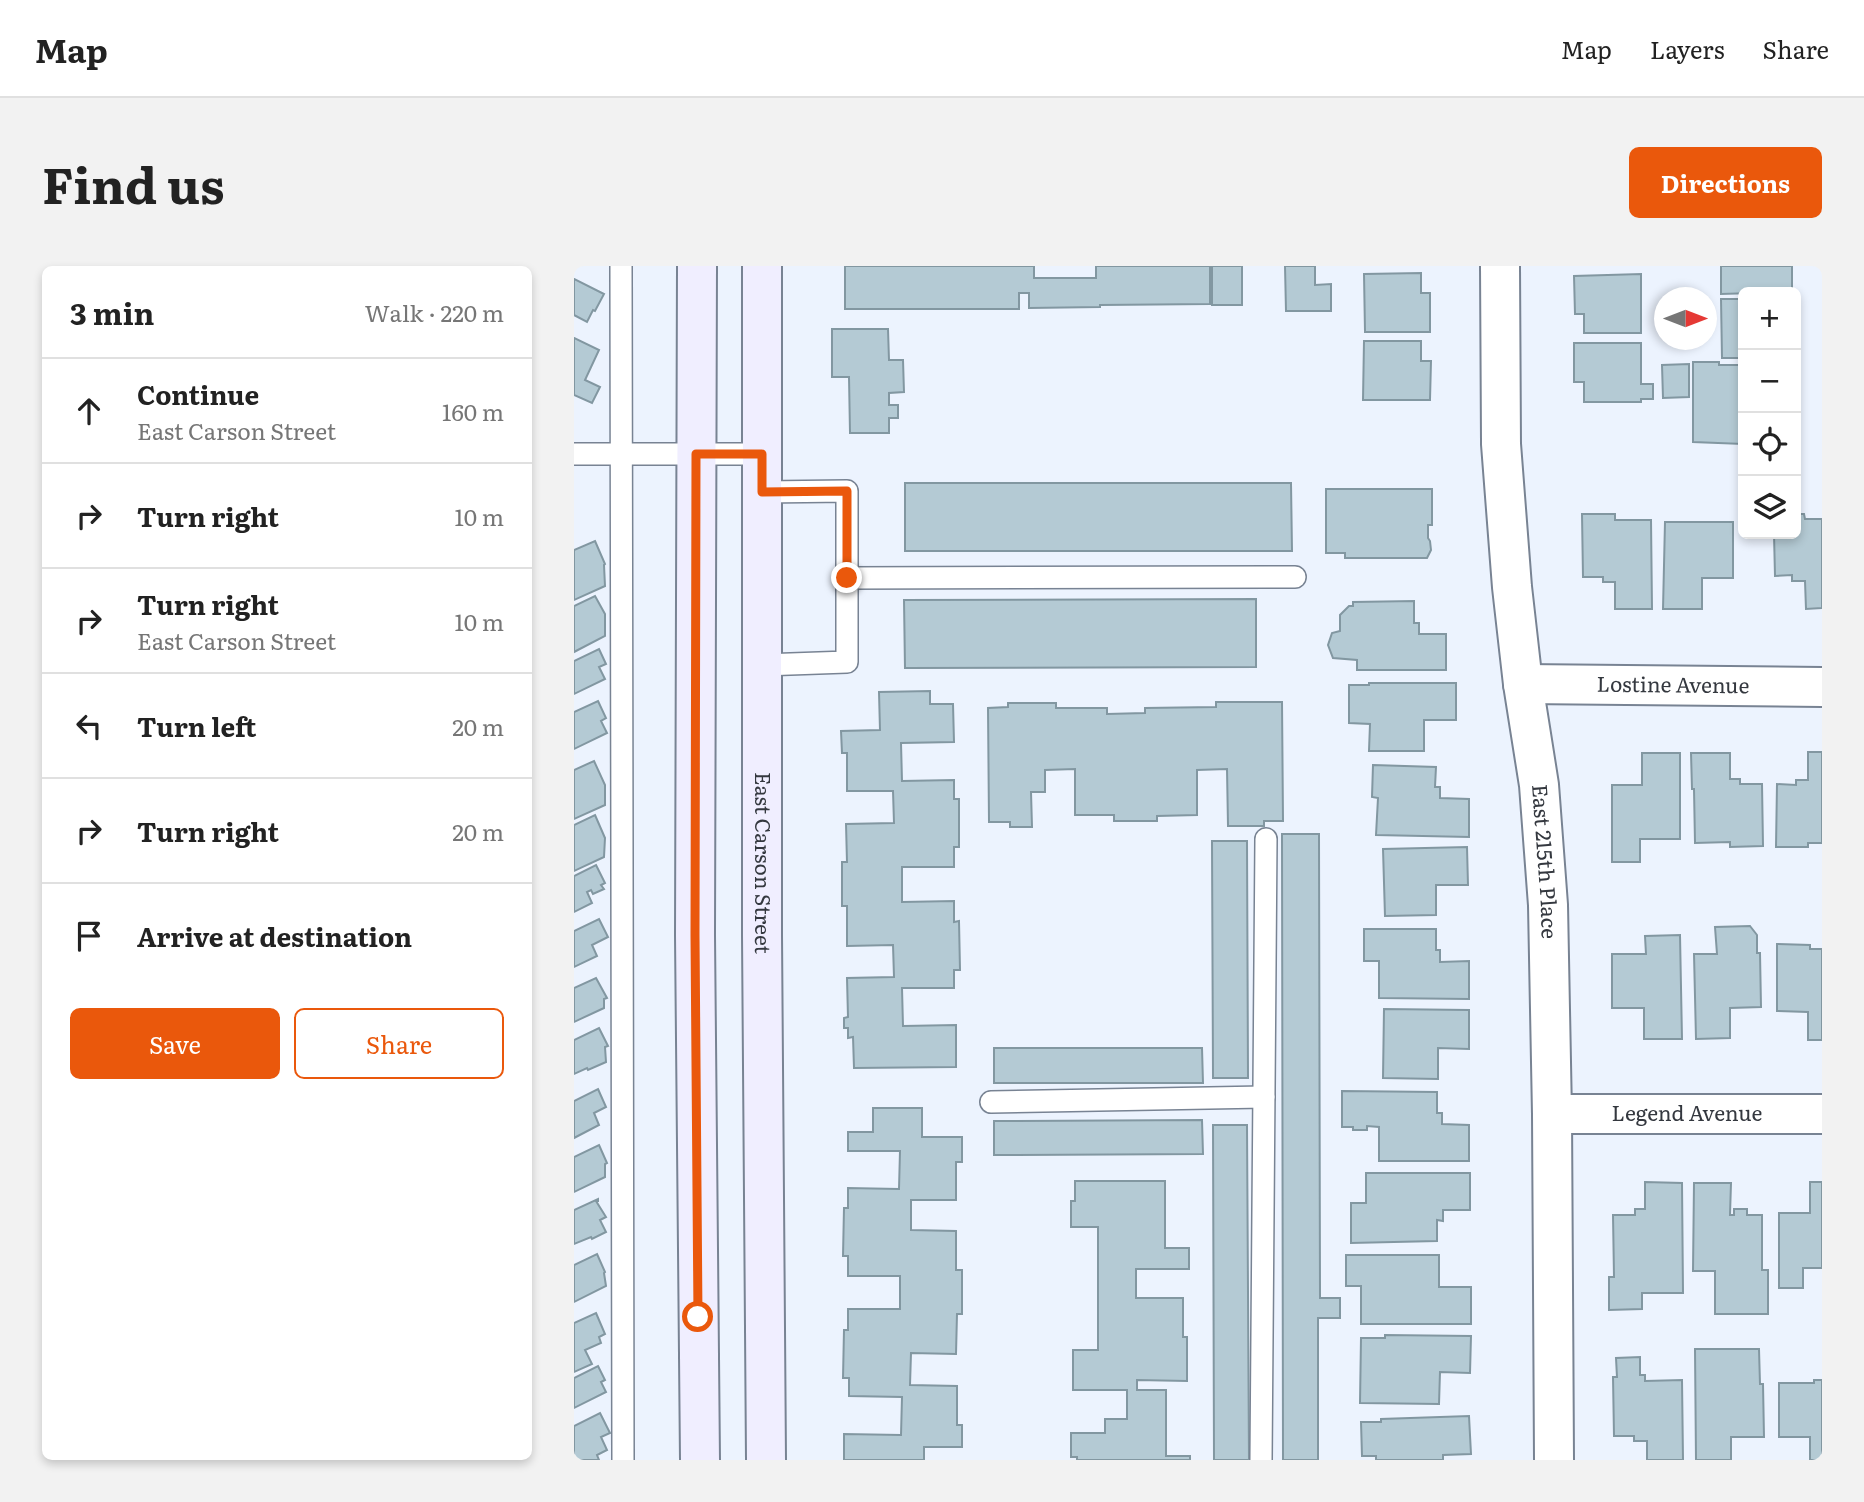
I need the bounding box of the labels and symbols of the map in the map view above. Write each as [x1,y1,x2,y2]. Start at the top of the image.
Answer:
north arrow [1654,287,1717,350]
route end [831,562,862,593]
street label: Lostine Avenue [1596,667,1750,699]
street label: East Carson Street [749,772,780,955]
street label: East 215th Place [1526,783,1567,939]
street label: Legend Avenue [1612,1096,1763,1127]
route start [682,1301,713,1332]

